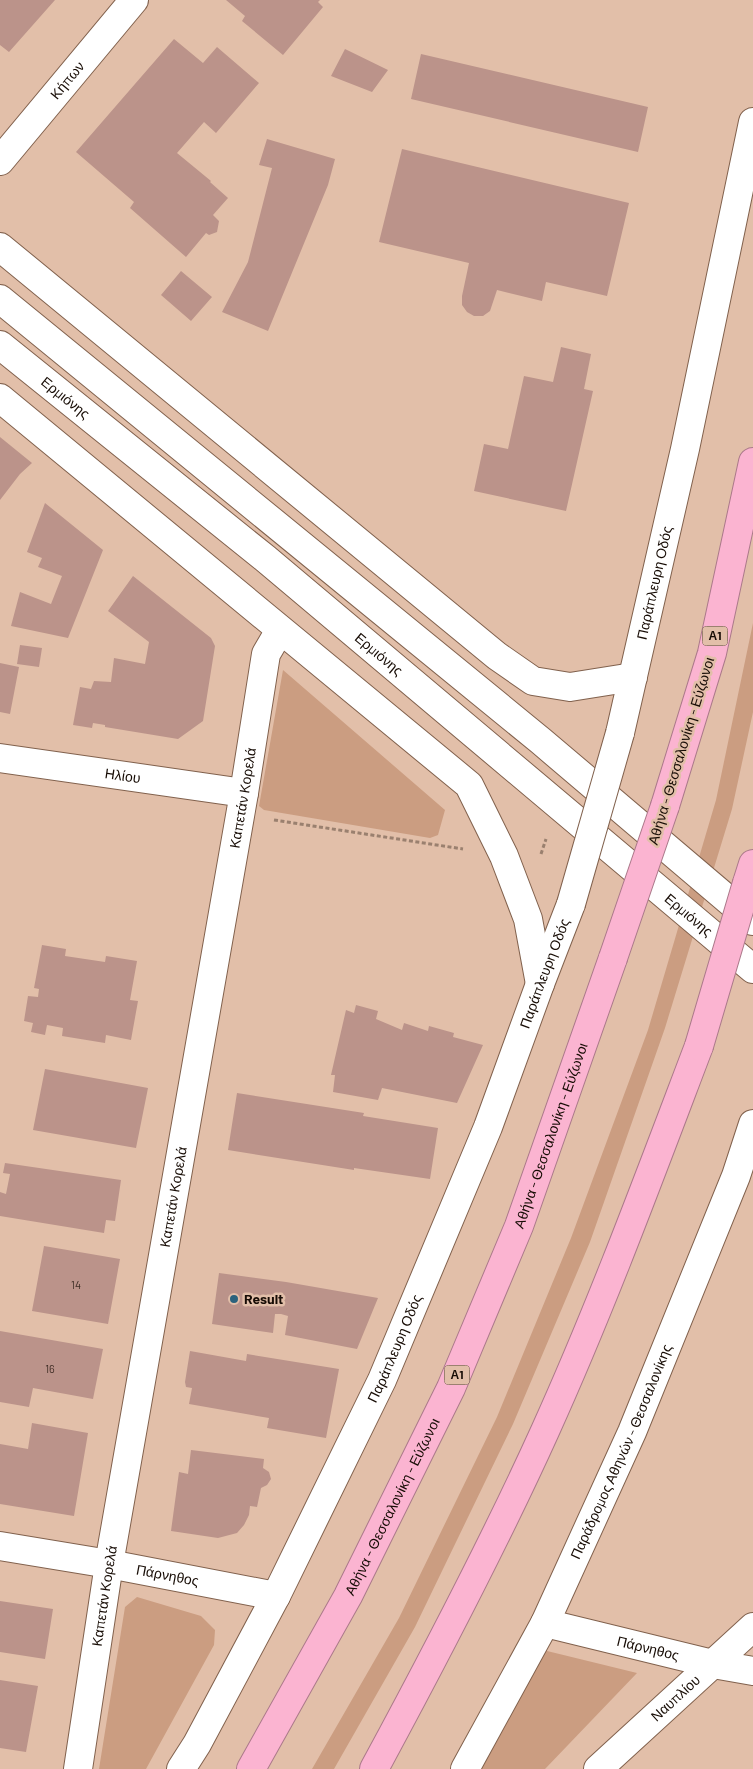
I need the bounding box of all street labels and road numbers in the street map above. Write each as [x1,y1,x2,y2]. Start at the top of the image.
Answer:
street label: Κήπων [46,58,87,102]
street label: Ερμιόνης [38,373,94,422]
street label: Παράπλευρη Οδός [633,524,675,641]
road number: Α1 [702,626,728,646]
street label: Ερμιόνης [352,629,407,679]
street label: Αθήνα - Θεσσαλονίκη - Εύζωνοι [644,655,717,847]
street label: Καπετάν Κορελά [225,746,259,850]
street label: Ηλίου [104,764,142,786]
street label: Ερμιόνης [662,890,717,940]
street label: Παράπλευρη Οδός [516,916,573,1030]
street label: Αθήνα - Θεσσαλονίκη - Εύζωνοι [510,1040,591,1230]
street label: Καπετάν Κορελά [156,1145,190,1248]
street label: Παράπλευρη Οδός [363,1291,425,1405]
street label: Παράδρομος Αθηνών - Θεσσαλονίκης [566,1341,675,1562]
road number: Α1 [444,1366,470,1384]
street label: Αθήνα - Θεσσαλονίκη - Εύζωνοι [341,1415,443,1598]
street label: Καπετάν Κορελά [88,1544,120,1648]
street label: Πάρνηθος [135,1560,200,1589]
street label: Πάρνηθος [615,1632,681,1663]
street label: Ναυπλίου [647,1671,703,1724]

